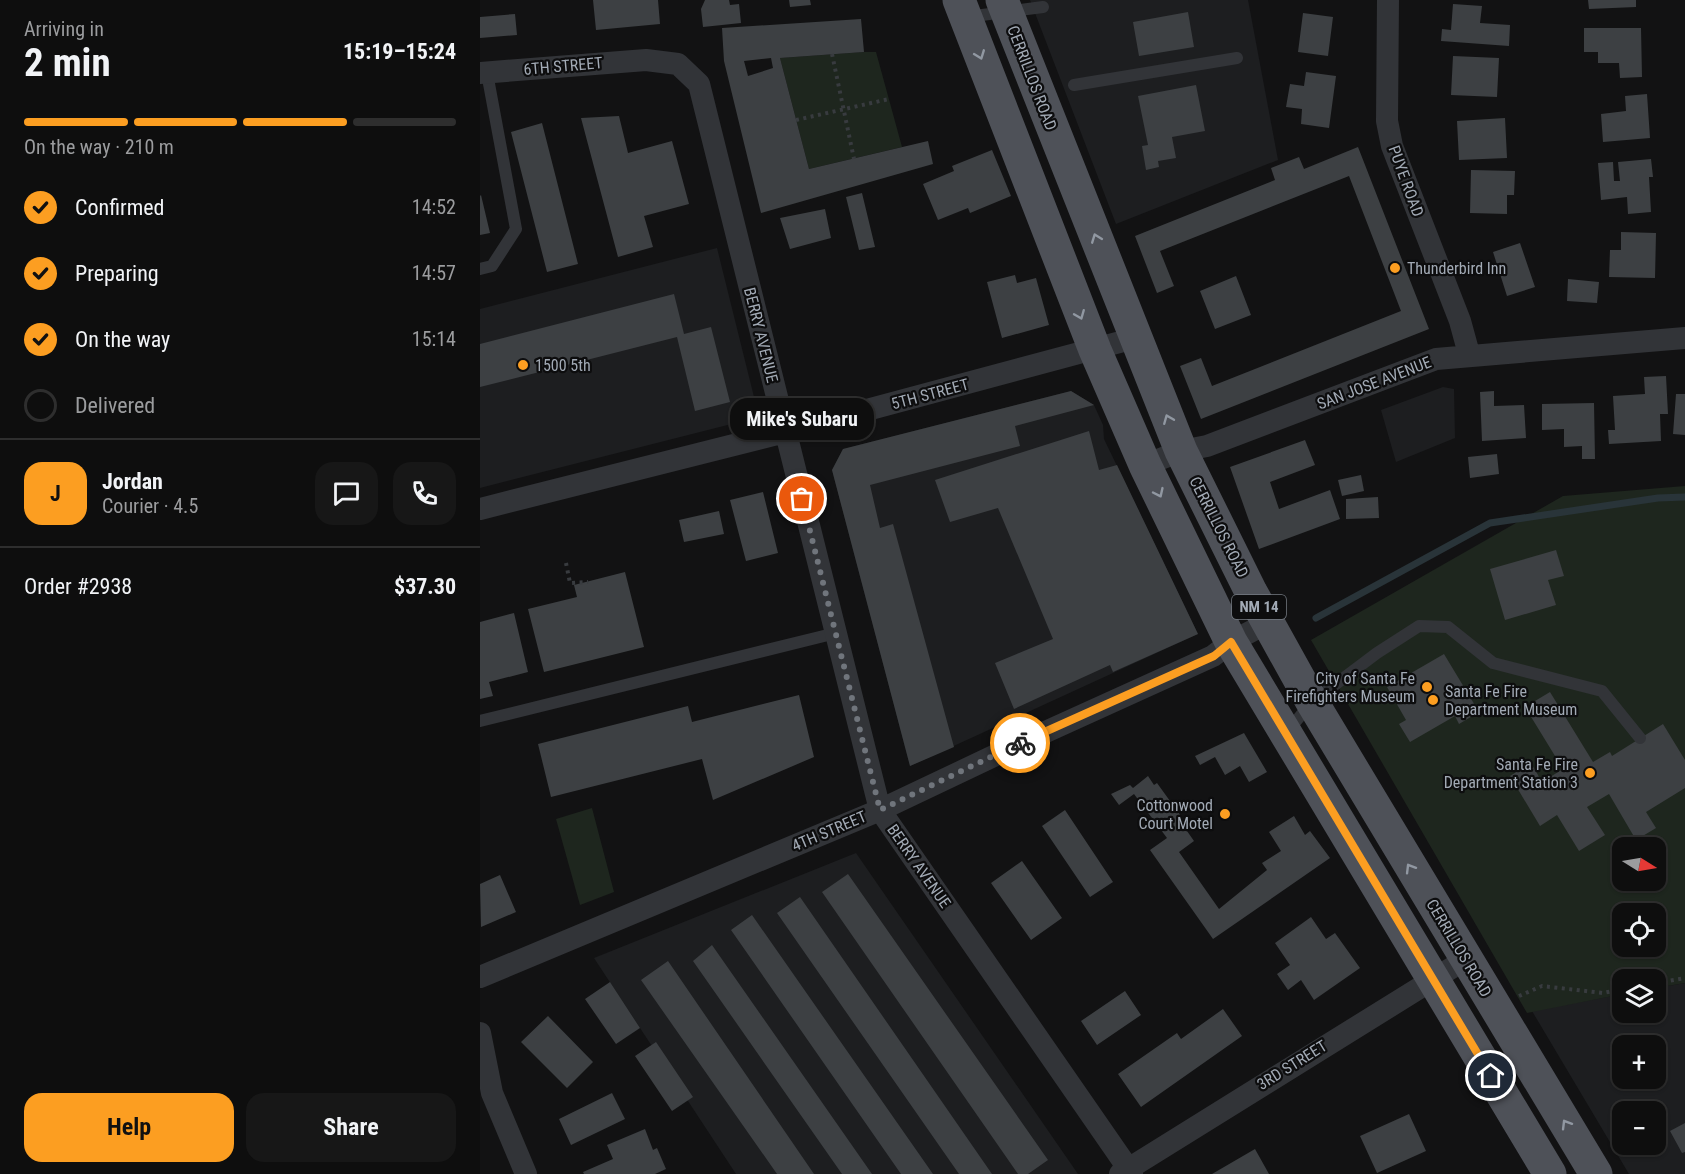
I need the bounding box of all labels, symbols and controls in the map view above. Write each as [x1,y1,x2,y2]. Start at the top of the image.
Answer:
text: Arriving in [24,17,104,41]
street label: CERRILLOS ROAD [1003,23,1061,133]
text: 15:19–15:24 [343,39,456,64]
text: 2 min [24,40,111,86]
one-way arrow [972,49,985,59]
street label: 6TH STREET [523,53,603,79]
text: On the way · 210 m [24,135,174,159]
street label: PUYE ROAD [1384,143,1428,219]
icon: check [24,191,57,224]
text: Confirmed [75,195,164,220]
text: 14:52 [412,195,456,219]
one-way arrow [1090,234,1103,244]
icon: check [24,257,57,290]
place label: Thunderbird Inn [1407,259,1506,278]
text: Preparing [75,261,159,286]
text: 14:57 [412,261,456,285]
marker: Thunderbird Inn [1388,261,1402,275]
street label: BERRY AVENUE [740,285,782,385]
one-way arrow [1073,309,1085,320]
icon: check [24,323,57,356]
text: On the way [75,327,170,352]
text: 15:14 [412,327,456,351]
street label: SAN JOSE AVENUE [1314,352,1434,413]
place label: 1500 5th [535,356,591,375]
marker: 1500 5th [516,358,530,372]
street label: 5TH STREET [889,375,971,413]
text: Delivered [75,393,155,418]
callout: Mike's Subaru [730,397,874,439]
text: Mike's Subaru [746,407,858,431]
one-way arrow [1163,415,1175,426]
button: chat [315,462,378,525]
button: phone [393,462,456,525]
text: Jordan [102,469,163,494]
pin [776,473,827,524]
street label: CERRILLOS ROAD [1185,473,1253,581]
text: J [50,481,61,506]
icon: bag [785,482,818,515]
one-way arrow [1151,487,1163,498]
text: Courier · 4.5 [102,494,198,518]
text: Order #2938 [24,574,132,599]
text: $37.30 [394,574,456,599]
road number: NM 14 [1232,595,1286,619]
place label: City of Santa Fe Firefighters Museum [1285,669,1415,706]
marker: City of Santa Fe Firefighters Museum [1420,680,1434,694]
place label: Santa Fe Fire Department Museum [1445,682,1577,719]
marker: Santa Fe Fire Department Museum [1426,693,1440,707]
courier [990,713,1050,773]
icon: bike [1004,727,1037,760]
place label: Santa Fe Fire Department Station 3 [1444,755,1578,792]
marker: Santa Fe Fire Department Station 3 [1583,766,1597,780]
place label: Cottonwood Court Motel [1136,796,1213,833]
street label: 4TH STREET [789,807,869,855]
marker: Cottonwood Court Motel [1218,807,1232,821]
street label: BERRY AVENUE [883,821,955,911]
north arrow [1612,837,1666,891]
map controls [1612,837,1666,1155]
one-way arrow [1406,864,1418,874]
street label: CERRILLOS ROAD [1422,896,1496,1000]
button: locate [1612,903,1666,957]
button: layers [1612,969,1666,1023]
button: + [1612,1035,1666,1089]
street label: 3RD STREET [1254,1036,1330,1094]
pin [1465,1050,1516,1101]
icon: home [1474,1059,1507,1092]
button: Help [24,1093,234,1162]
button: Share [246,1093,456,1162]
button: − [1612,1101,1666,1155]
one-way arrow [1562,1120,1573,1130]

